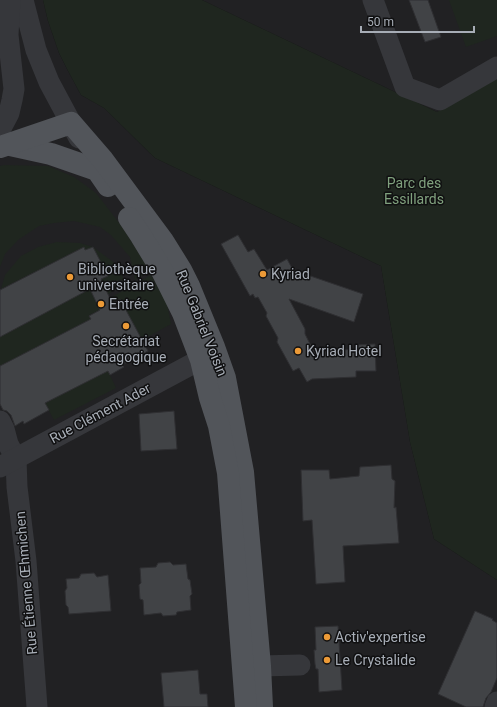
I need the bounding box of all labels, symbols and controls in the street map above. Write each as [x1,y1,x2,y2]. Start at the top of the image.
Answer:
scale bar [361,8,474,34]
text: 50 m [367,15,394,29]
park label: Parc des Essillards [384,175,444,207]
place label: Bibliothèque universitaire [78,261,156,293]
place label: Kyriad [271,266,310,282]
street label: Rue Gabriel Voisin [173,268,231,378]
marker: Kyriad [258,269,268,279]
marker: Bibliothèque universitaire [65,272,75,282]
place label: Entrée [109,296,149,312]
marker: Entrée [96,299,106,309]
marker: Secrétariat pédagogique [121,321,131,331]
place label: Secrétariat pédagogique [85,333,167,365]
place label: Kyriad Hotel [306,343,382,359]
marker: Kyriad Hotel [293,346,303,356]
street label: Rue Clément Ader [47,380,153,446]
street label: Rue Étienne Œhmichen [11,511,40,655]
place label: Activ'expertise [335,629,426,645]
marker: Activ'expertise [322,632,332,642]
place label: Le Crystalide [335,652,416,668]
marker: Le Crystalide [322,655,332,665]

